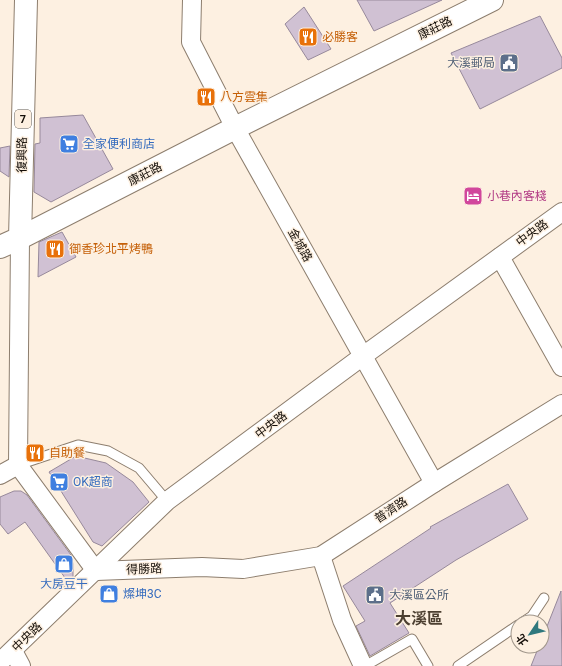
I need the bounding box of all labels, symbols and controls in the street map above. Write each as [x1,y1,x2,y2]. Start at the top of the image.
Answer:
street label: 康莊路 [416,14,454,42]
restaurant icon: 必勝客 [297,26,319,48]
place label: 必勝客 [322,30,358,44]
public building icon: 大溪郵局 [498,52,520,74]
place label: 大溪郵局 [447,56,495,70]
restaurant icon: 八方雲集 [195,86,217,108]
place label: 八方雲集 [220,90,268,104]
road number: 7 [15,110,31,128]
supermarket icon: 全家便利商店 [58,133,80,155]
street label: 復興路 [15,137,29,173]
place label: 全家便利商店 [83,137,155,151]
street label: 康莊路 [126,160,164,188]
hotel icon: 小巷內客棧 [462,185,484,207]
place label: 小巷內客棧 [487,189,547,203]
street label: 中央路 [513,217,551,249]
street label: 金城路 [285,226,315,264]
restaurant icon: 御香珍北平烤鴨 [44,238,66,260]
place label: 御香珍北平烤鴨 [69,242,153,256]
street label: 中央路 [252,409,290,441]
restaurant icon: 自助餐 [24,442,46,464]
place label: 自助餐 [49,446,85,460]
supermarket icon: OK超商 [48,471,70,493]
place label: OK超商 [73,475,113,489]
street label: 普濟路 [372,494,410,526]
shop icon: 大房豆干 [53,553,75,575]
street label: 得勝路 [126,561,162,577]
place label: 大房豆干 [40,577,88,591]
shop icon: 燦坤3C [98,583,120,605]
public building icon: 大溪區公所 [364,584,386,606]
place label: 燦坤3C [123,587,162,601]
place label: 大溪區公所 [389,588,449,602]
district label: 大溪區 [395,609,443,628]
north arrow [510,614,550,654]
street label: 中央路 [9,619,45,655]
text: 北 [514,631,531,648]

